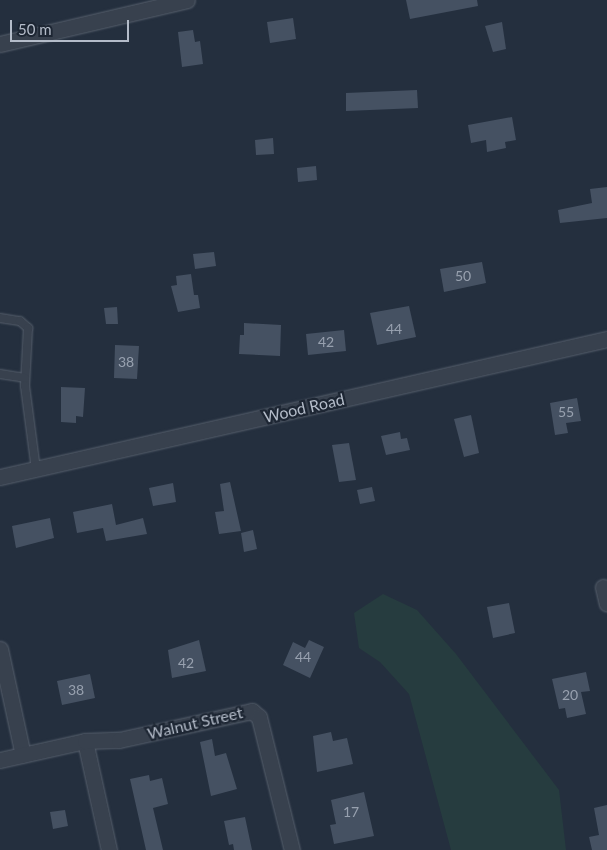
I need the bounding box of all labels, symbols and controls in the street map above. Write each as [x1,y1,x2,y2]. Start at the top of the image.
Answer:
scale bar [12,10,131,42]
text: 50 m [18,20,52,38]
house number: 50 [455,268,471,284]
house number: 44 [386,321,402,337]
house number: 42 [318,334,334,350]
house number: 38 [118,354,134,370]
street label: Wood Road [262,389,346,427]
house number: 55 [558,404,574,420]
house number: 44 [295,649,311,665]
house number: 42 [178,655,194,671]
house number: 38 [68,682,84,698]
house number: 20 [562,687,578,703]
street label: Walnut Street [145,703,245,743]
house number: 17 [343,804,359,820]

